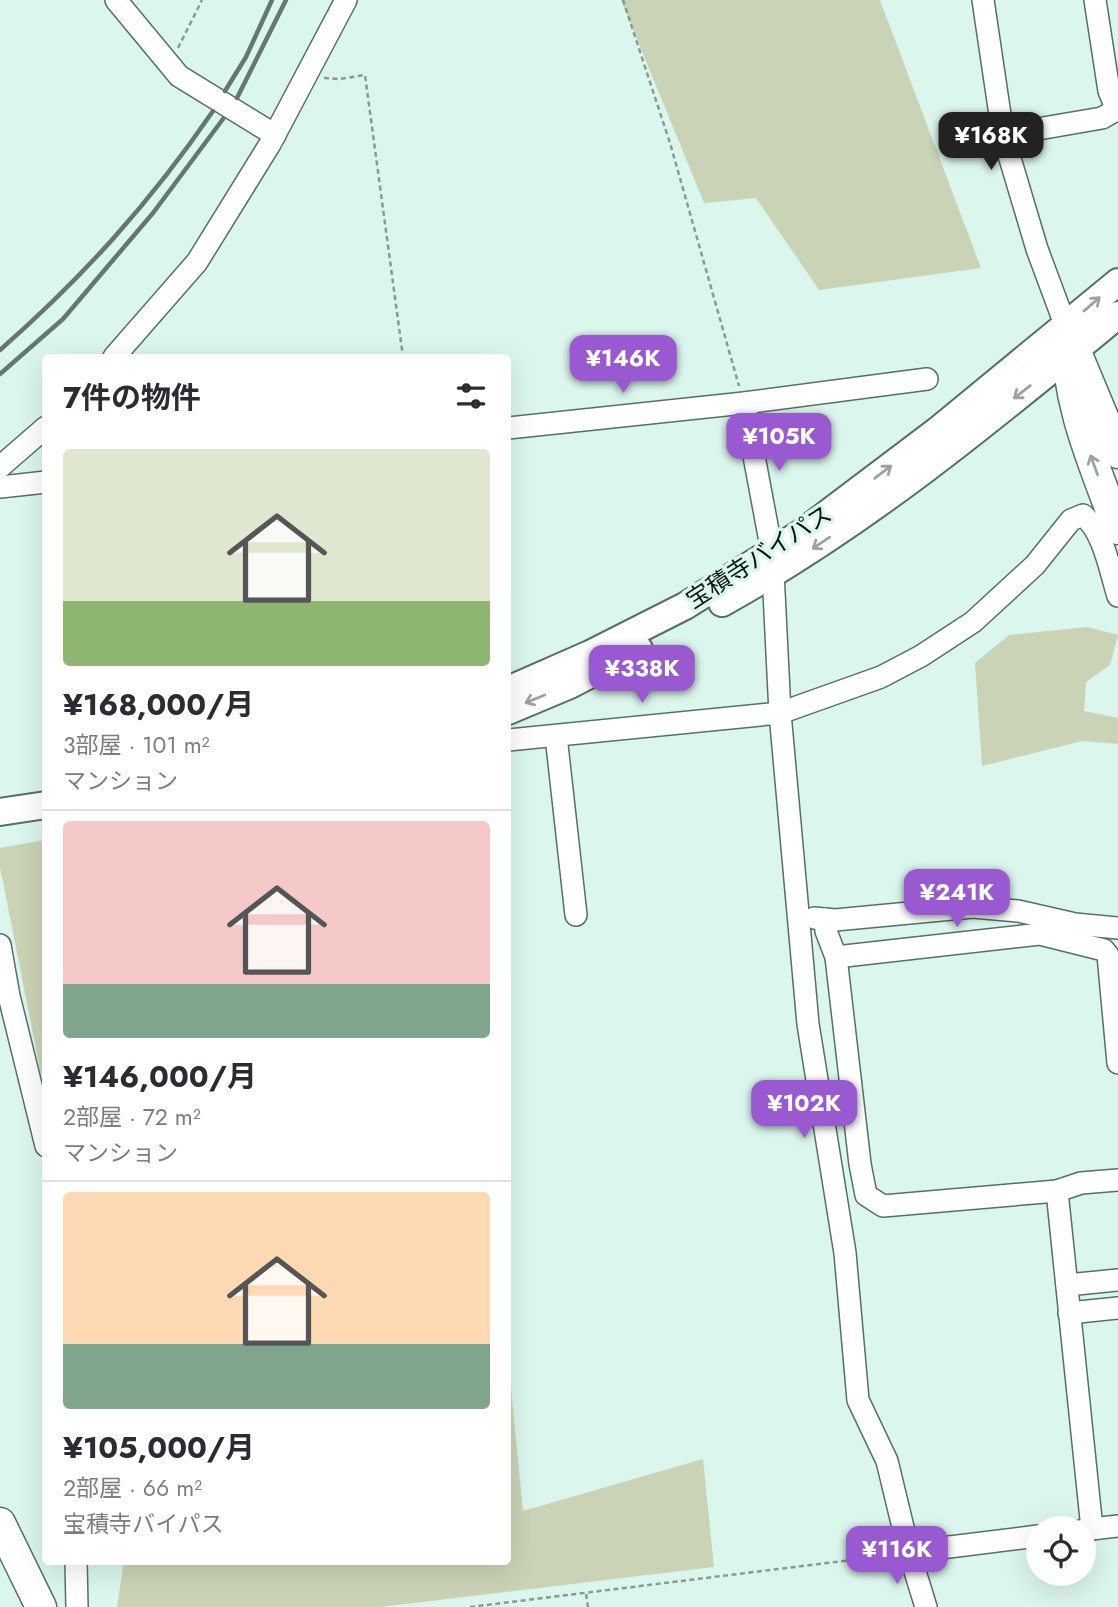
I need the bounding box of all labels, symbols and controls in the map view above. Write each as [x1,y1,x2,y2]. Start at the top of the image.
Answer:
pin: ¥168K [942,113,1040,172]
text: ¥168K [955,118,1027,152]
one-way arrow [1083,296,1101,312]
pin: ¥146K [574,336,672,395]
text: ¥146K [586,341,660,375]
text: 7件の物件 [63,376,201,419]
icon: filters [452,377,490,415]
one-way arrow [1013,385,1032,400]
pin: ¥105K [730,414,828,473]
text: ¥105K [742,419,816,453]
one-way arrow [1087,455,1099,477]
one-way arrow [873,464,891,479]
icon: home [214,495,340,621]
street label: 宝積寺バイパス [679,496,839,617]
one-way arrow [811,537,831,551]
pin: ¥338K [593,646,691,705]
text: ¥338K [605,651,679,685]
text: ¥168,000/月 [63,683,254,726]
one-way arrow [525,694,547,707]
text: 3部屋 · 101 m² [63,728,210,762]
text: マンション [63,764,178,798]
icon: home [214,867,340,993]
pin: ¥241K [908,870,1006,929]
text: ¥241K [920,875,994,909]
text: ¥146,000/月 [63,1055,257,1098]
pin: ¥102K [755,1080,853,1140]
text: ¥102K [767,1086,841,1120]
text: 2部屋 · 72 m² [63,1100,201,1134]
text: マンション [63,1136,178,1170]
icon: home [214,1238,340,1364]
text: ¥105,000/月 [63,1426,255,1469]
text: 2部屋 · 66 m² [63,1471,202,1505]
text: 宝積寺バイパス [63,1507,224,1541]
map controls [1026,1516,1096,1586]
button: locate [1026,1516,1096,1586]
pin: ¥116K [848,1526,946,1586]
text: ¥116K [862,1532,932,1566]

